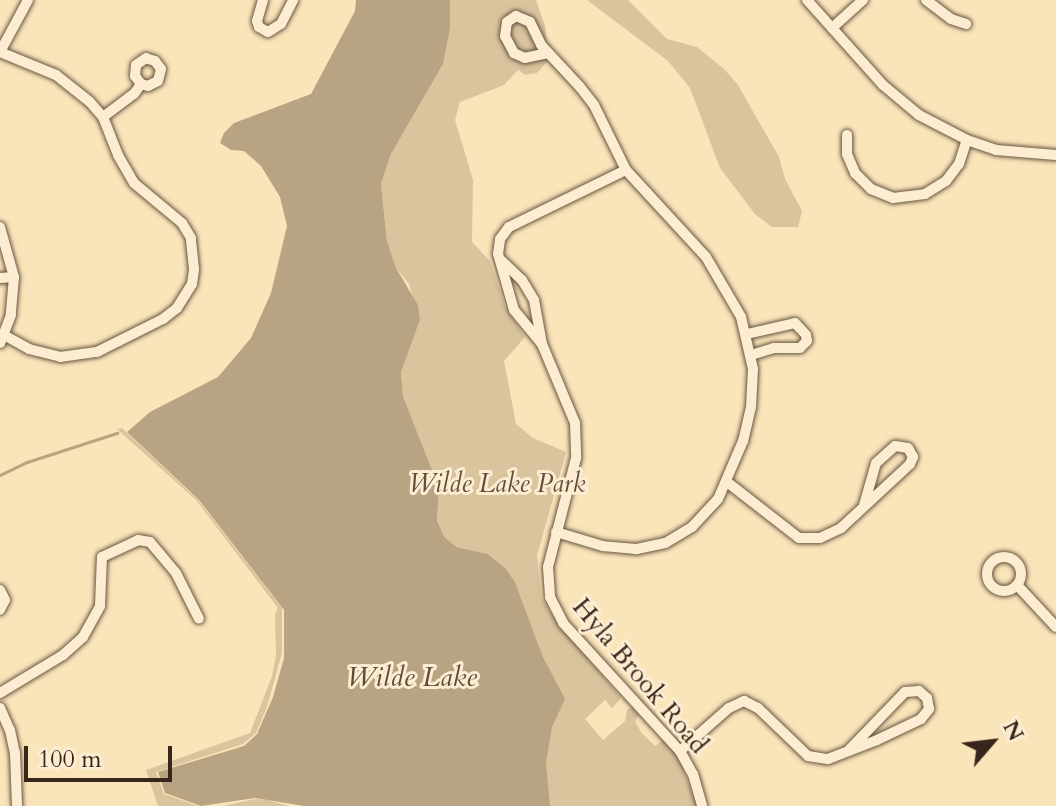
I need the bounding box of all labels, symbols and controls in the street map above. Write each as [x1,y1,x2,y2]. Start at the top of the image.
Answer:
park label: Wilde Lake Park [409,468,585,500]
street label: Hyla Brook Road [566,592,714,760]
water label: Wilde Lake [347,660,477,694]
north arrow [952,702,1032,782]
text: N [995,715,1031,746]
scale bar [28,730,176,780]
text: 100 m [38,743,102,776]

